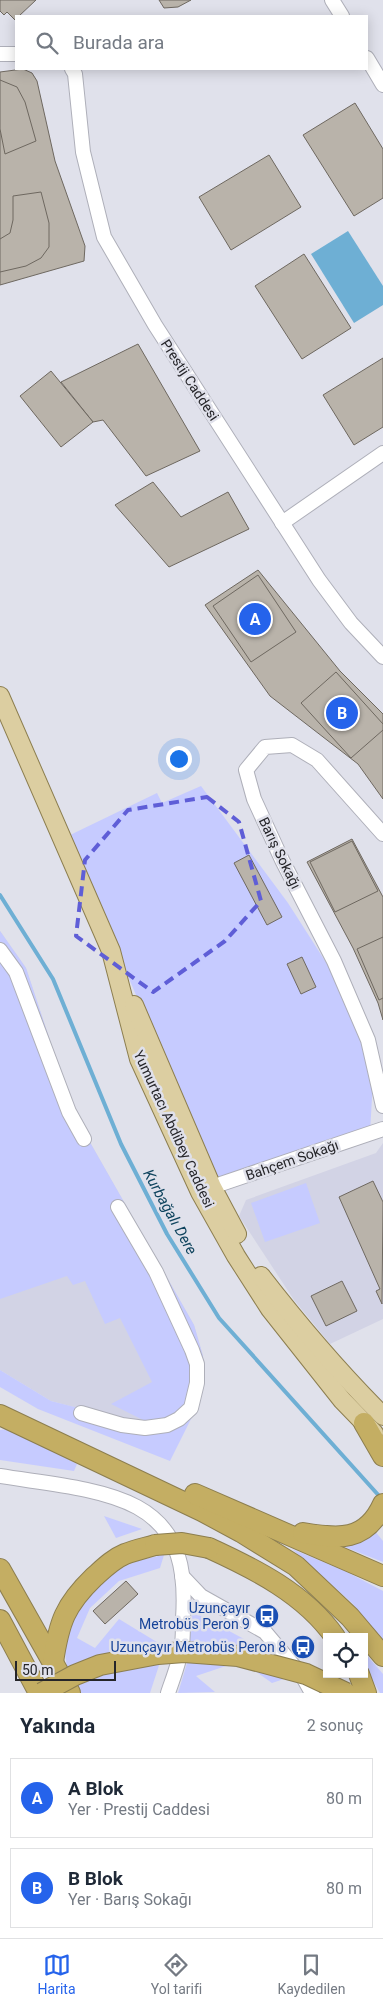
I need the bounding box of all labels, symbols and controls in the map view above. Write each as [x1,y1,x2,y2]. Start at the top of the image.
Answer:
search box [15,15,368,70]
icon: search [33,29,61,57]
text: Burada ara [73,31,164,54]
street label: Prestij Caddesi [158,336,222,424]
pin: A [239,600,271,638]
pin: B [326,694,358,732]
your location [166,746,192,772]
street label: Barış Sokağı [256,815,304,891]
street label: Yumurtacı Abdibey Caddesi [130,1048,218,1210]
street label: Bahçem Sokağı [244,1137,340,1183]
water label: Kurbağalı Dere [139,1166,201,1258]
place label: Uzunçayır Metrobüs Peron 9 [139,1600,250,1632]
bus stop icon: Uzunçayır Metrobüs Peron 9 [254,1603,280,1629]
map controls [323,1633,368,1678]
button: locate [323,1633,368,1678]
bus stop icon: Uzunçayır Metrobüs Peron 8 [290,1634,316,1660]
place label: Uzunçayır Metrobüs Peron 8 [110,1639,286,1655]
scale bar [15,1658,116,1681]
text: 50 m [22,1662,54,1678]
text: Yakında [20,1714,95,1738]
text: 2 sonuç [307,1716,363,1735]
text: A Blok [68,1777,124,1800]
text: A [32,1789,42,1808]
text: 80 m [326,1789,362,1808]
text: Yer · Prestij Caddesi [68,1800,210,1819]
text: B Blok [68,1867,123,1890]
text: B [32,1879,42,1898]
text: 80 m [326,1879,362,1898]
text: Yer · Barış Sokağı [68,1890,192,1909]
tab: Harita [38,1951,76,1997]
tab: Yol tarifi [151,1951,202,1997]
tab: Kaydedilen [277,1951,345,1997]

